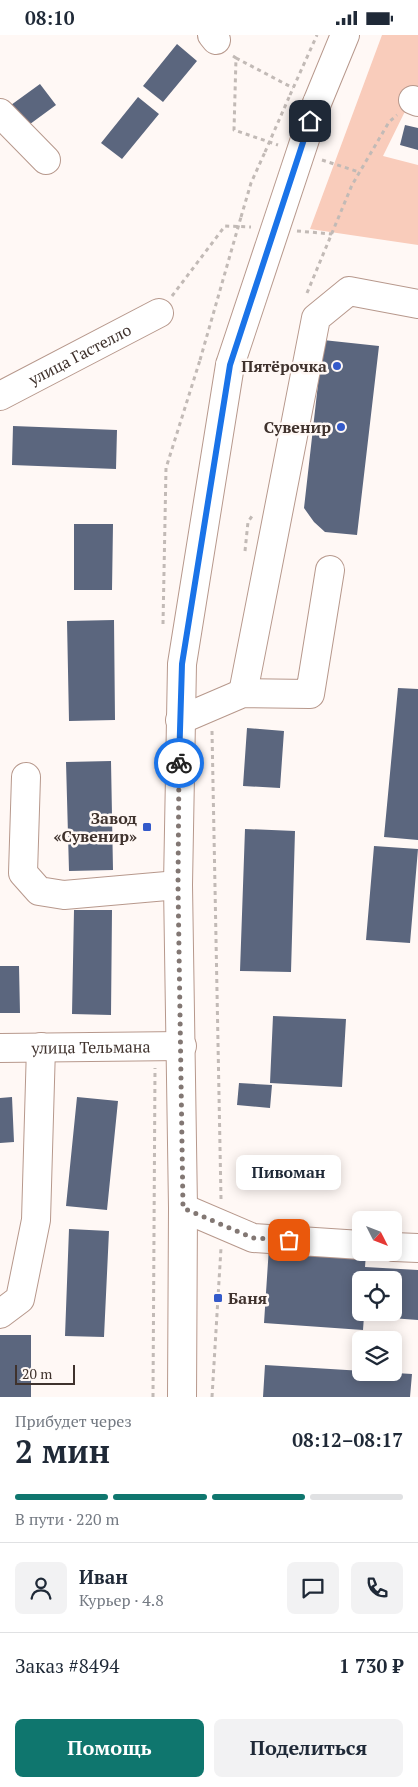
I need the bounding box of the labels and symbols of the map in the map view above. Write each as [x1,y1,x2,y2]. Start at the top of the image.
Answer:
pin [289,100,331,142]
street label: улица Гастелло [24,318,135,391]
place label: Пятёрочка [241,355,327,377]
marker: Пятёрочка [331,360,343,372]
place label: Сувенир [264,416,331,438]
marker: Сувенир [335,421,347,433]
courier [154,738,204,788]
place label: Завод «Сувенир» [54,807,137,847]
marker: Завод «Сувенир» [141,821,153,833]
street label: улица Тельмана [30,1035,151,1059]
callout: Пивоман [236,1155,342,1190]
north arrow [352,1211,402,1261]
pin [268,1219,310,1261]
place label: Баня [228,1287,267,1309]
marker: Баня [212,1292,224,1304]
scale bar [15,1362,75,1385]

